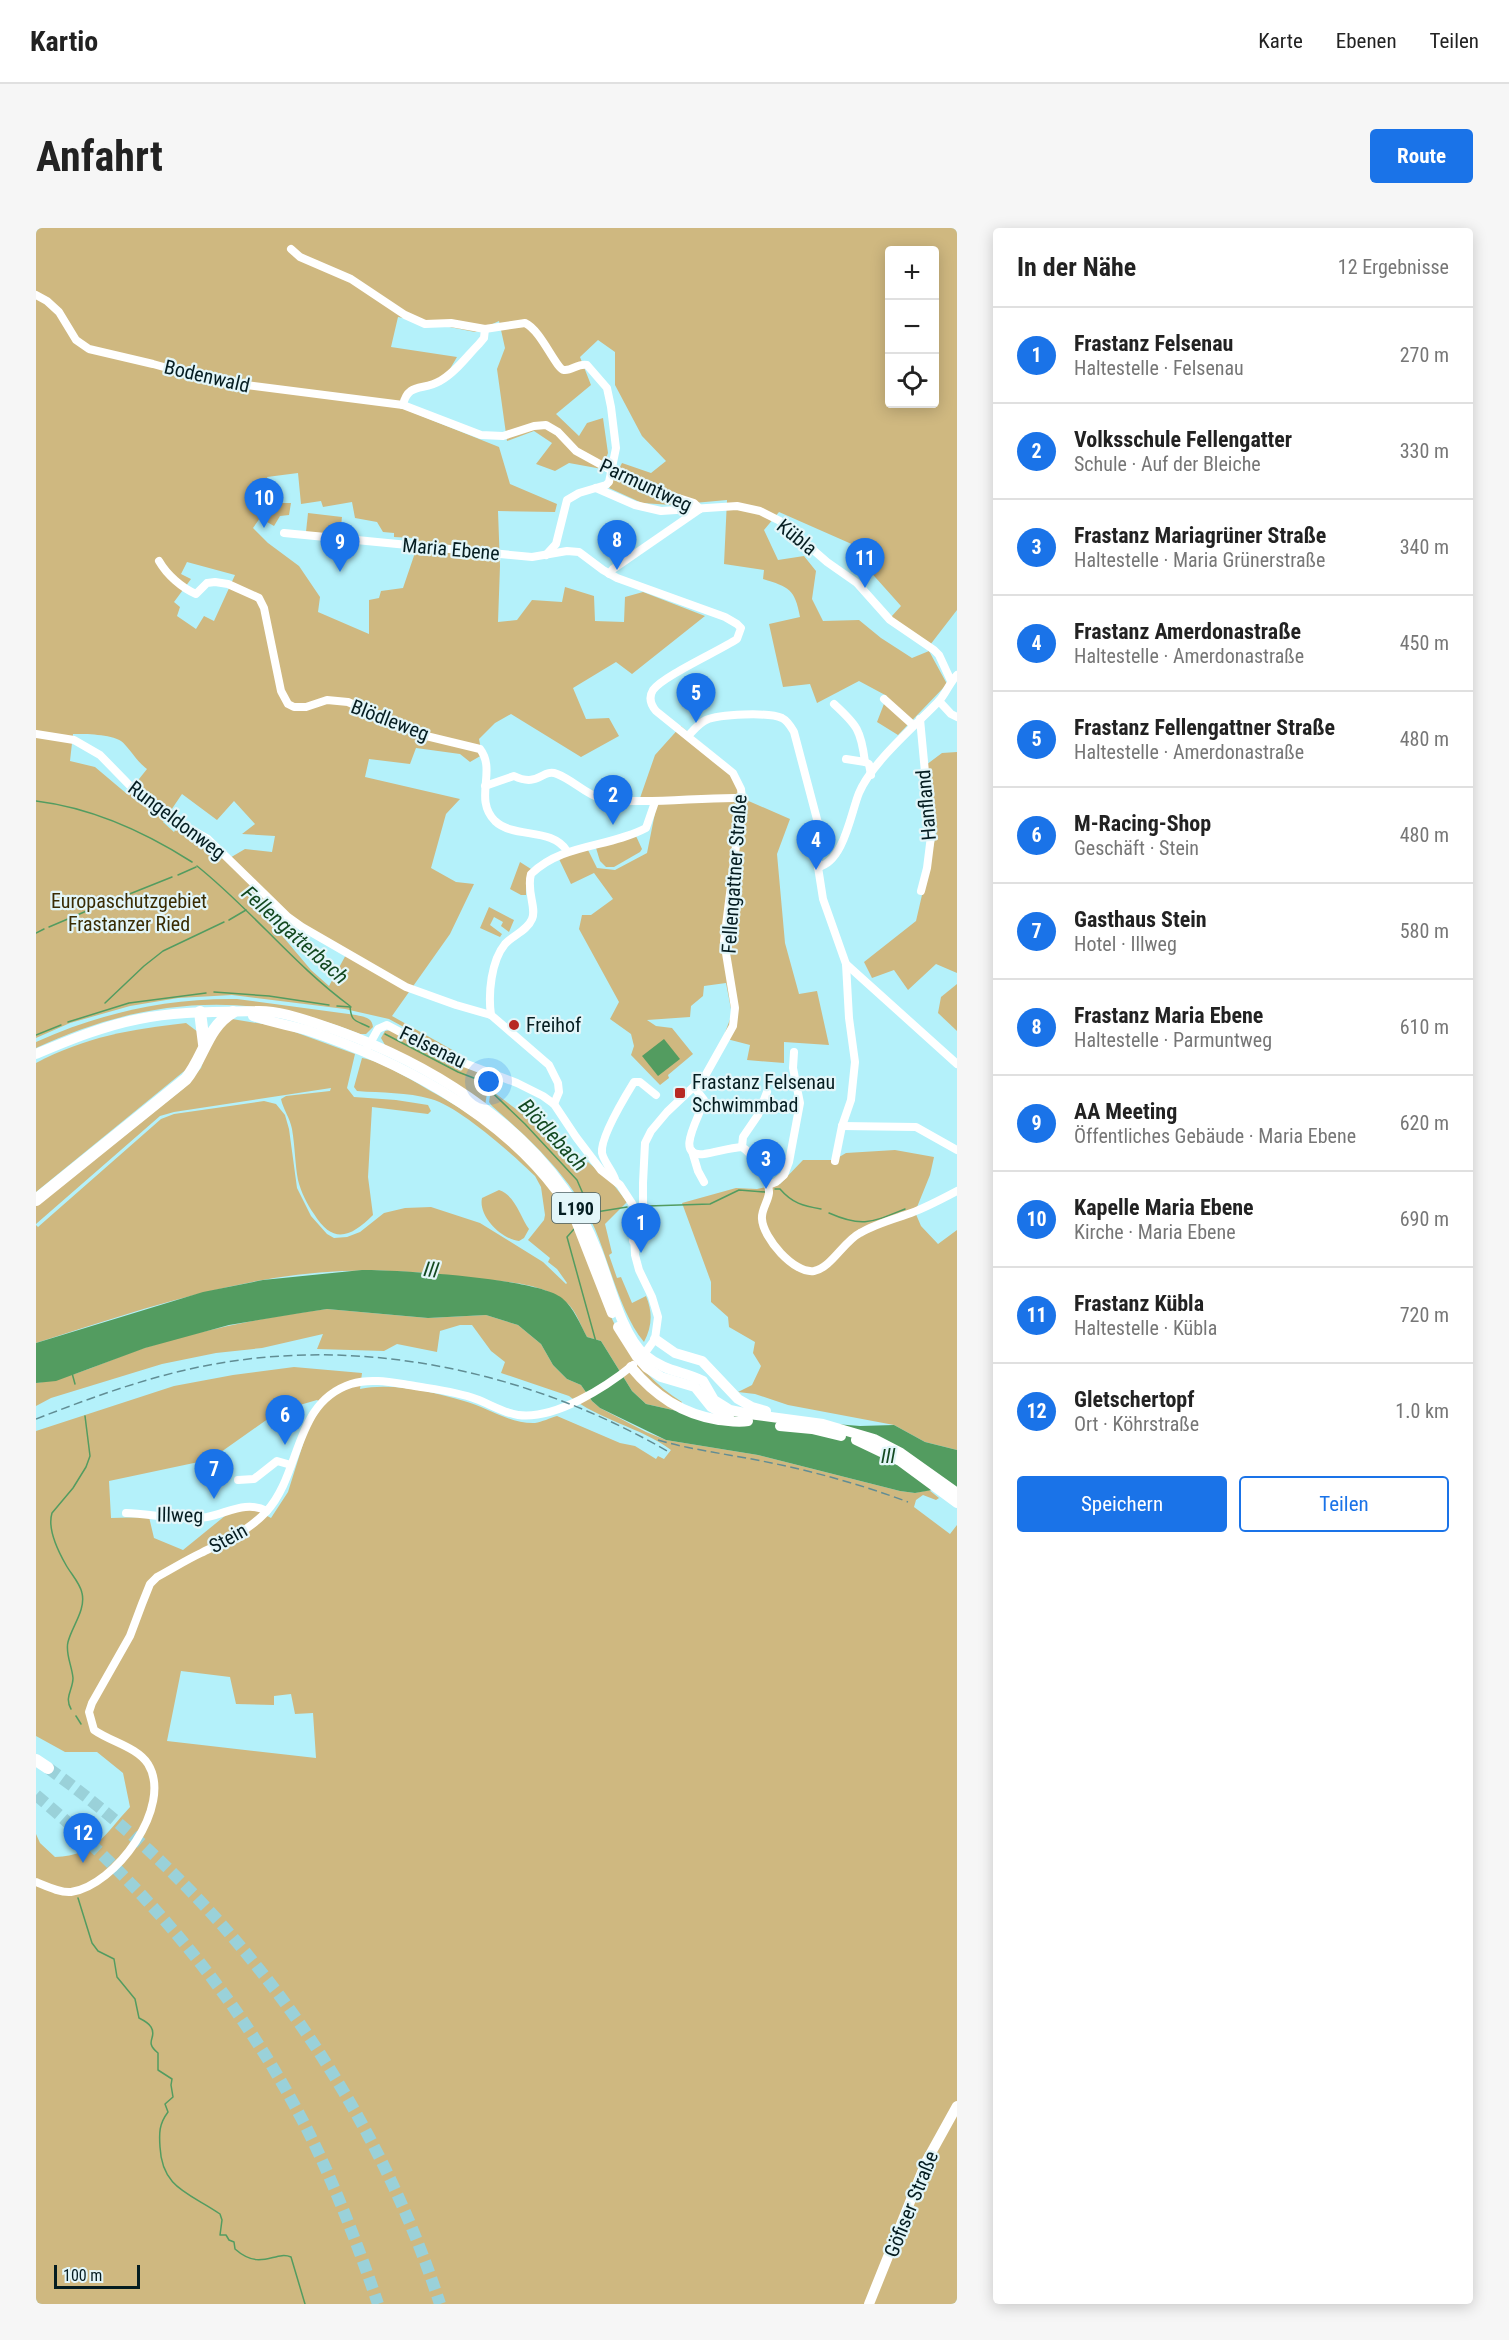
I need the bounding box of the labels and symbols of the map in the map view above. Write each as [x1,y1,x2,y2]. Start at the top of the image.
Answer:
street label: Bodenwald [162,355,252,397]
street label: Parmuntweg [596,453,696,517]
pin: 10 [244,478,284,528]
street label: Kübla [772,514,822,560]
pin: 8 [598,520,636,570]
pin: 9 [320,522,360,572]
street label: Maria Ebene [401,533,501,565]
pin: 11 [846,538,884,588]
pin: 5 [676,674,716,723]
street label: Blödleweg [348,694,432,746]
street label: Hanfland [911,769,941,841]
street label: Rungeldonweg [124,776,230,864]
pin: 2 [594,776,632,825]
street label: Fellengattner Straße [716,794,752,954]
pin: 4 [796,820,836,870]
water label: Fellengatterbach [237,881,353,989]
park label: Europaschutzgebiet Frastanzer Ried [51,889,207,936]
place label: Freihof [526,1013,582,1037]
marker: Freihof [507,1018,521,1032]
street label: Felsenau [396,1021,470,1073]
your location [474,1067,503,1096]
place label: Frastanz Felsenau Schwimmbad [692,1070,835,1117]
marker: Frastanz Felsenau Schwimmbad [673,1086,687,1100]
water label: Blödlebach [514,1094,592,1176]
pin: 3 [746,1140,786,1189]
road number: L190 [552,1193,600,1223]
pin: 1 [622,1204,660,1253]
water label: Ill [422,1257,440,1283]
pin: 6 [266,1396,304,1445]
water label: Ill [881,1444,896,1468]
pin: 7 [194,1450,234,1499]
street label: Illweg [157,1503,203,1527]
street label: Stein [205,1518,251,1558]
pin: 12 [64,1814,102,1863]
street label: Göfiser Straße [879,2147,943,2261]
scale bar [54,2262,140,2290]

